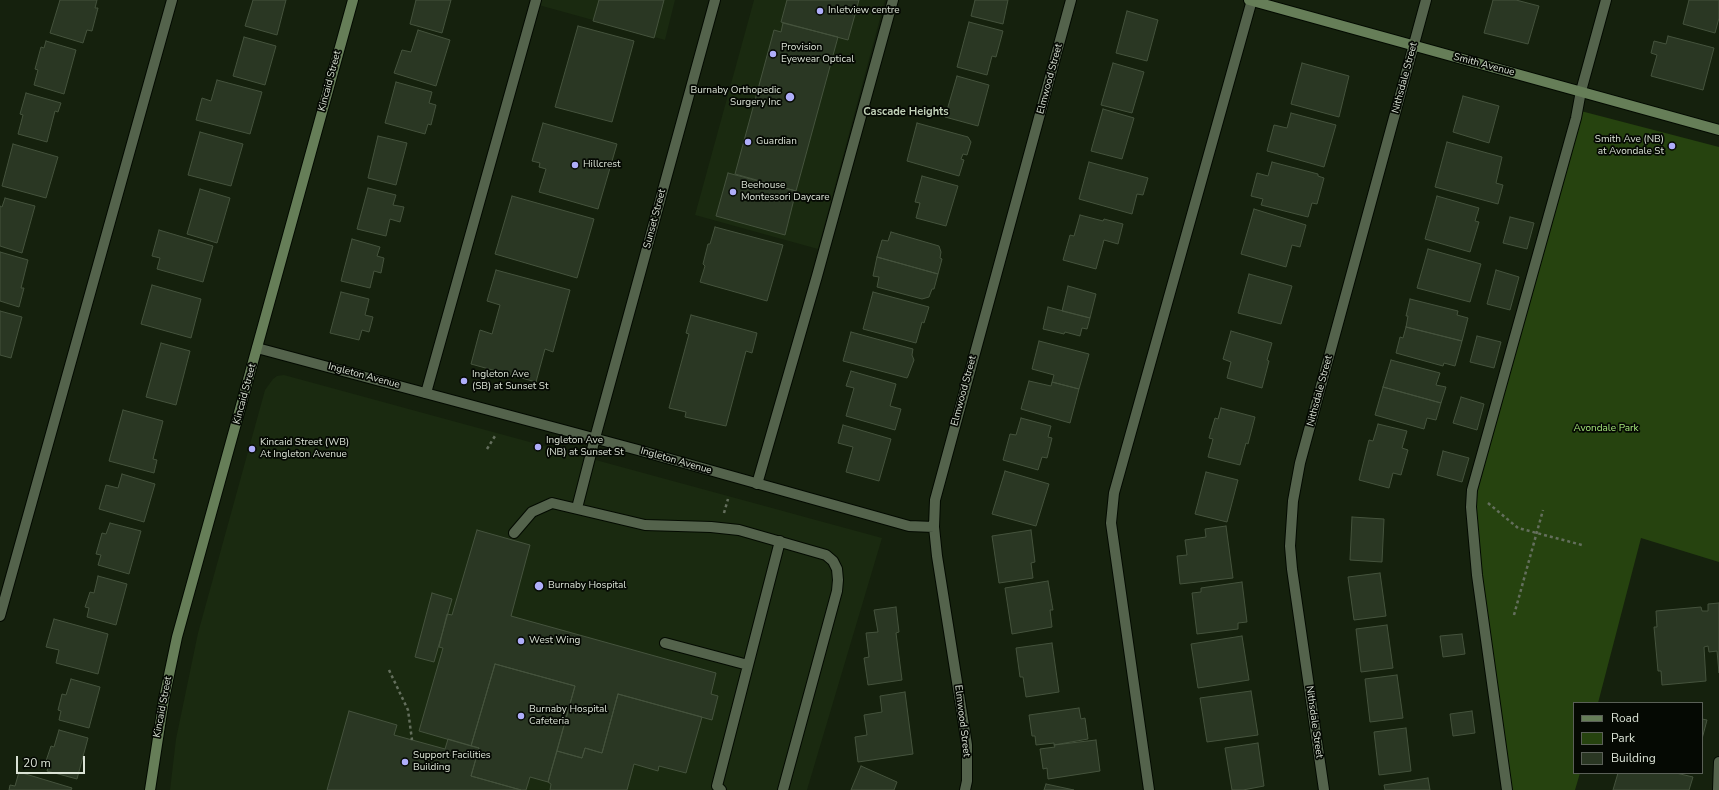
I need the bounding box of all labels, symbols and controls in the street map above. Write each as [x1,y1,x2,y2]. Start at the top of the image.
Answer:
place label: Inletview centre [828,5,900,17]
marker: Inletview centre [815,6,825,16]
street label: Nithsdale Street [1390,41,1420,115]
place label: Provision Eyewear Optical [781,42,854,66]
street label: Elmwood Street [1035,42,1065,116]
street label: Kincaid Street [316,49,344,113]
marker: Provision Eyewear Optical [768,49,778,59]
street label: Smith Avenue [1452,51,1516,79]
place label: Burnaby Orthopedic Surgery Inc [690,85,781,108]
marker: Burnaby Orthopedic Surgery Inc [784,91,796,103]
district label: Cascade Heights [863,105,949,119]
place label: Smith Ave (NB) at Avondale St [1595,134,1664,158]
place label: Guardian [756,136,797,148]
marker: Guardian [743,137,753,147]
marker: Smith Ave (NB) at Avondale St [1667,141,1677,151]
place label: Hillcrest [583,159,621,171]
marker: Hillcrest [570,160,580,170]
place label: Beehouse Montessori Daycare [741,180,830,204]
marker: Beehouse Montessori Daycare [728,187,738,197]
street label: Sunset Street [641,188,669,250]
street label: Elmwood Street [949,354,979,428]
street label: Nithsdale Street [1305,354,1335,428]
street label: Ingleton Avenue [327,361,401,391]
street label: Kincaid Street [231,362,259,426]
place label: Ingleton Ave (SB) at Sunset St [472,369,548,392]
marker: Ingleton Ave (SB) at Sunset St [459,376,469,386]
park label: Avondale Park [1573,423,1639,435]
place label: Ingleton Ave (NB) at Sunset St [546,435,624,458]
place label: Kincaid Street (WB) At Ingleton Avenue [260,437,349,460]
marker: Ingleton Ave (NB) at Sunset St [533,442,543,452]
marker: Kincaid Street (WB) At Ingleton Avenue [247,444,257,454]
street label: Ingleton Avenue [639,445,713,477]
marker: Burnaby Hospital [533,580,545,592]
place label: Burnaby Hospital [548,580,626,592]
place label: West Wing [529,635,580,647]
marker: West Wing [516,636,526,646]
street label: Kincaid Street [151,675,175,739]
street label: Elmwood Street [952,684,972,758]
street label: Nithsdale Street [1303,685,1325,759]
legend [1573,702,1703,774]
place label: Burnaby Hospital Cafeteria [529,704,607,728]
text: Road [1611,710,1639,726]
marker: Burnaby Hospital Cafeteria [516,711,526,721]
text: Park [1611,730,1635,746]
scale bar [18,748,87,774]
place label: Support Facilities Building [413,750,491,774]
text: Building [1611,750,1656,766]
text: 20 m [23,755,51,771]
marker: Support Facilities Building [400,757,410,767]

